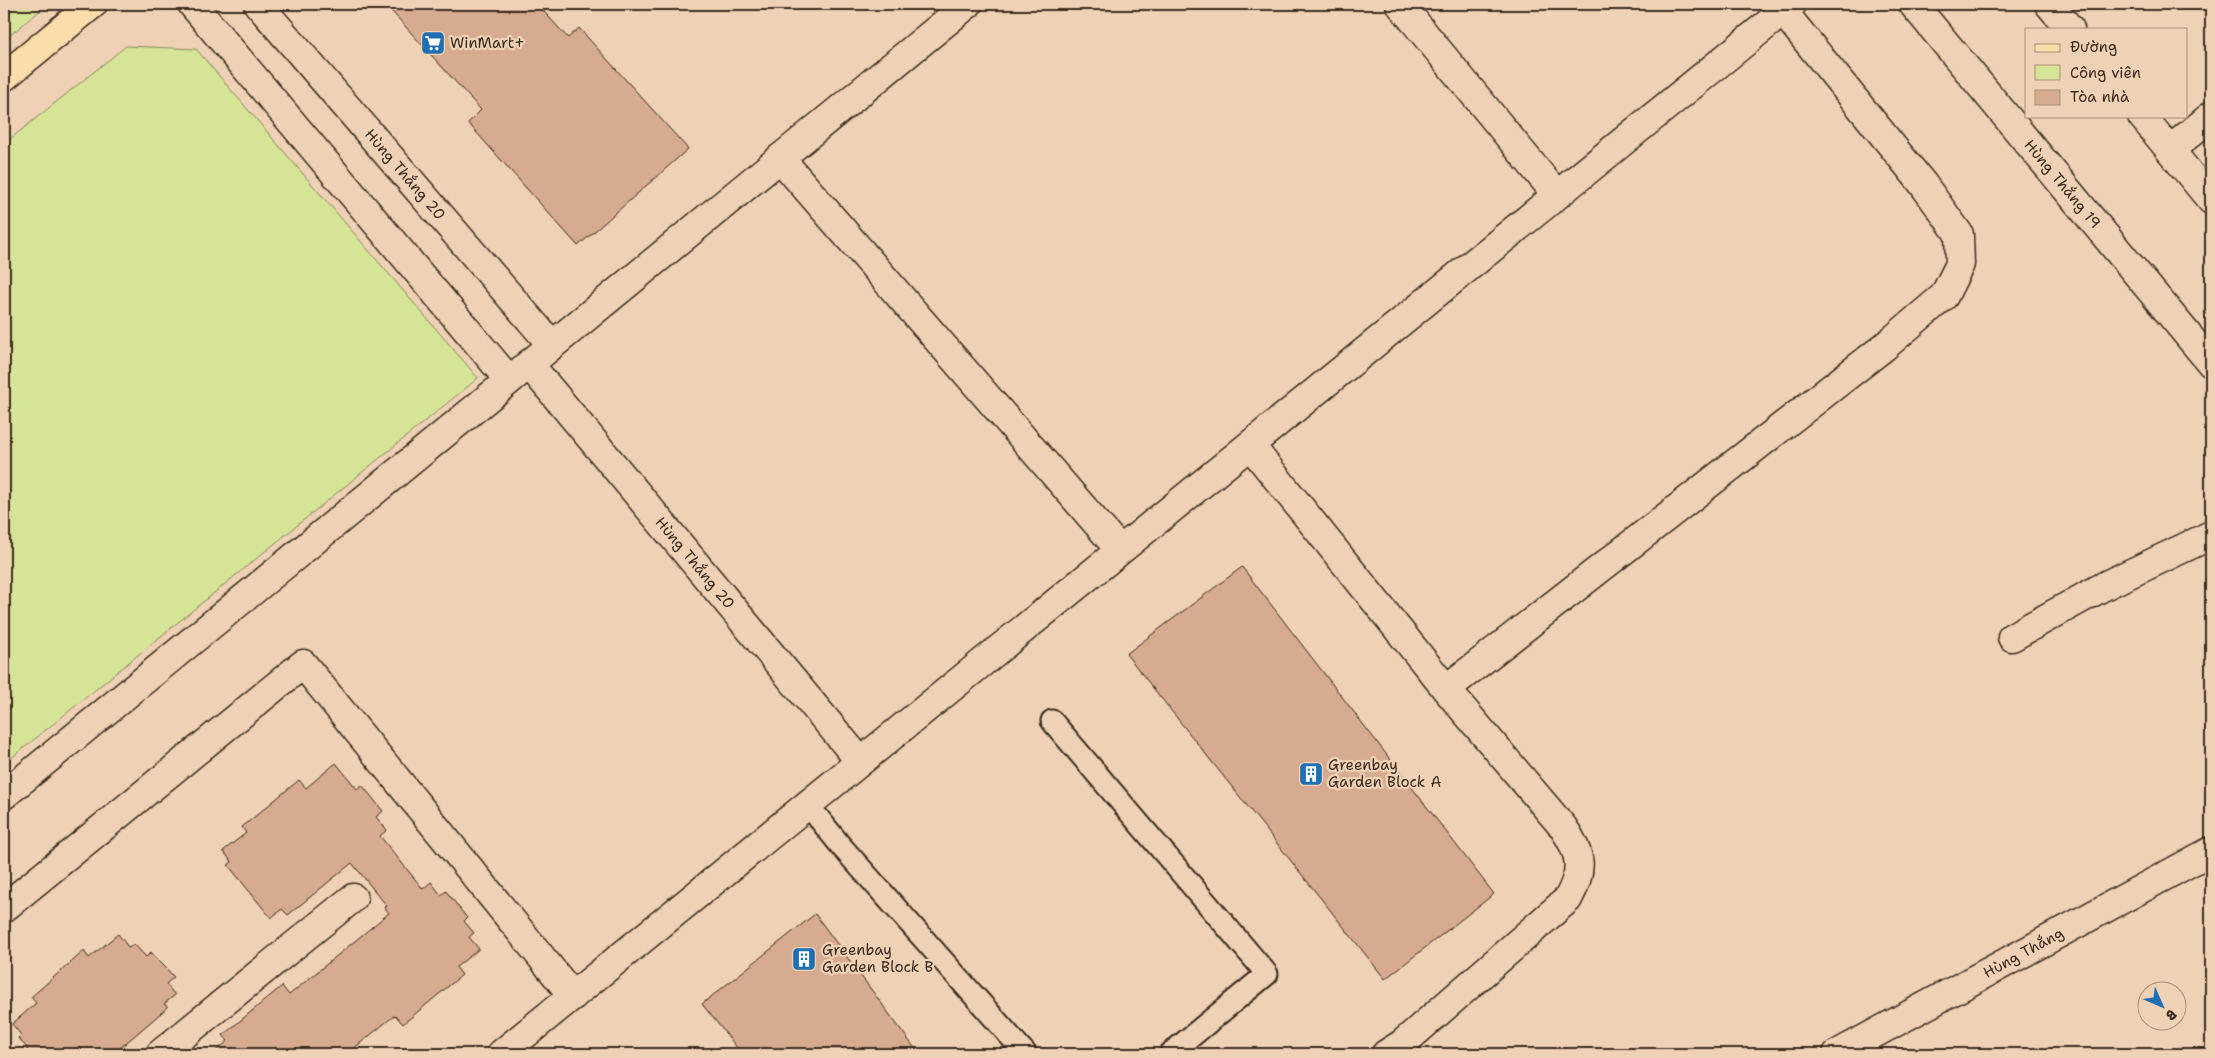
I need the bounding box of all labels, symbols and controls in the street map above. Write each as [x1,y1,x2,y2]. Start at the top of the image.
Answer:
legend [2025,28,2188,118]
supermarket icon: WinMart+ [420,30,446,56]
place label: WinMart+ [450,33,525,53]
text: Đường [2070,37,2117,57]
text: Công viên [2070,63,2141,83]
text: Tòa nhà [2070,87,2130,107]
street label: Hùng Thắng 20 [360,125,450,224]
street label: Hùng Thắng 19 [2020,135,2105,233]
street label: Hùng Thắng 20 [651,513,739,613]
place label: Greenbay Garden Block A [1328,755,1442,792]
building icon: Greenbay Garden Block A [1298,761,1324,787]
street label: Hùng Thắng [1980,923,2067,983]
place label: Greenbay Garden Block B [822,940,934,977]
building icon: Greenbay Garden Block B [791,946,817,972]
north arrow [2138,980,2188,1030]
text: B [2162,1006,2181,1025]

